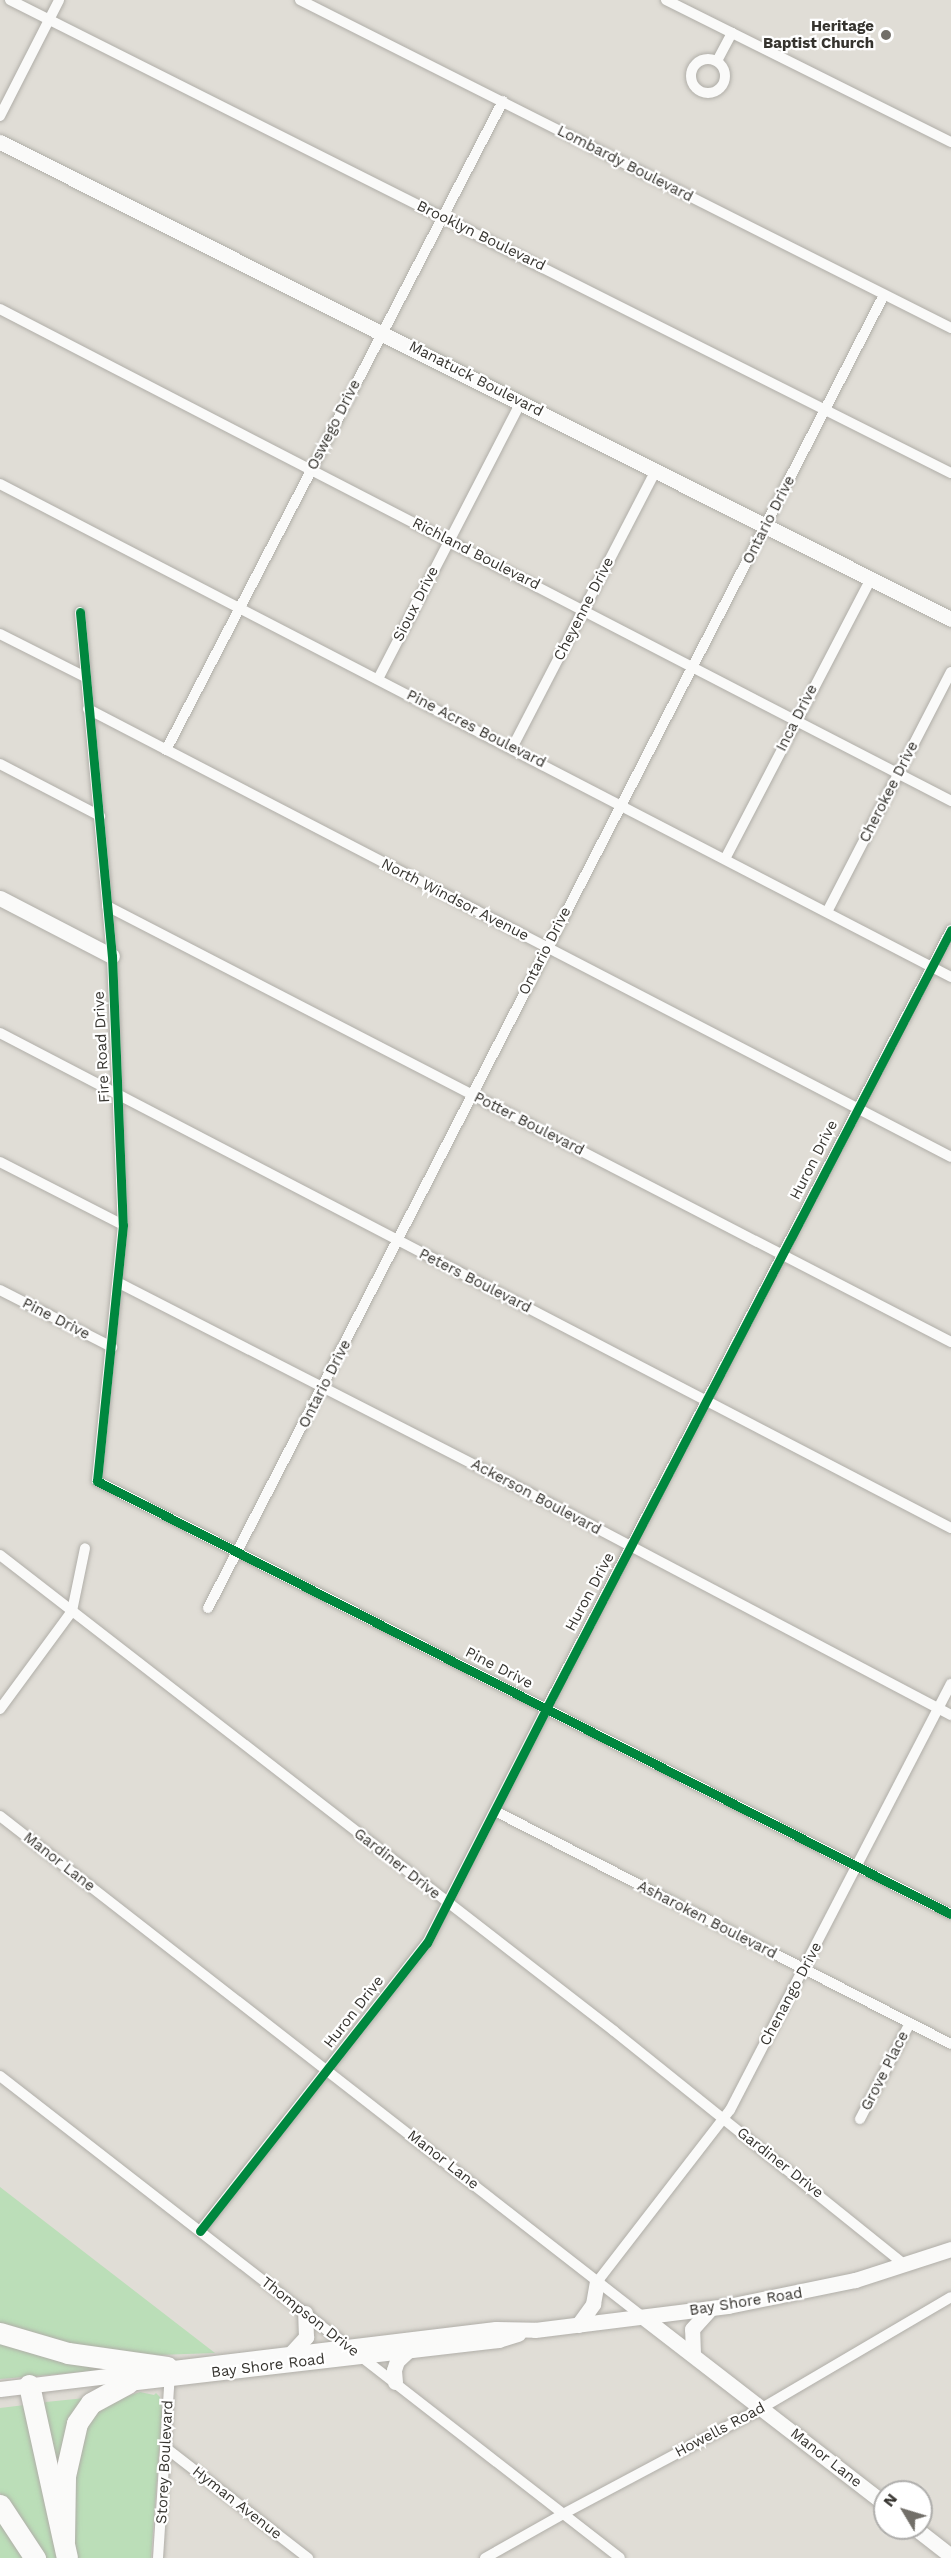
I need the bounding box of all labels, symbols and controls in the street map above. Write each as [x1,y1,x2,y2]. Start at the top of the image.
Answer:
place label: Heritage Baptist Church [763,17,874,52]
marker: Heritage Baptist Church [879,28,893,42]
street label: Lombardy Boulevard [554,122,696,206]
street label: Brooklyn Boulevard [414,197,548,275]
street label: Manatuck Boulevard [406,337,546,421]
street label: Oswego Drive [304,377,364,473]
street label: Ontario Drive [739,473,799,567]
street label: Richland Boulevard [409,514,543,594]
street label: Cheyenne Drive [550,554,618,664]
street label: Sioux Drive [389,563,443,645]
street label: Inca Drive [772,681,822,755]
street label: Pine Acres Boulevard [403,686,549,772]
street label: Cherokee Drive [856,738,922,846]
street label: North Windsor Avenue [378,855,532,945]
street label: Ontario Drive [515,904,575,998]
street label: Fire Road Drive [90,991,114,1103]
street label: Potter Boulevard [471,1088,587,1160]
street label: Huron Drive [786,1117,842,1203]
street label: Peters Boulevard [416,1245,534,1317]
street label: Pine Drive [19,1294,93,1344]
street label: Ontario Drive [295,1337,355,1431]
street label: Ackerson Boulevard [468,1455,604,1539]
street label: Huron Drive [562,1549,618,1635]
street label: Pine Drive [462,1643,536,1693]
street label: Gardiner Drive [350,1825,444,1903]
street label: Manor Lane [20,1828,98,1896]
street label: Asharoken Boulevard [634,1877,780,1963]
street label: Chenango Drive [756,1939,826,2049]
street label: Huron Drive [320,1972,388,2052]
street label: Grove Place [857,2028,913,2114]
street label: Gardiner Drive [733,2124,827,2202]
street label: Manor Lane [404,2126,482,2194]
street label: Thompson Drive [257,2273,363,2361]
street label: Bay Shore Road [688,2284,804,2320]
street label: Bay Shore Road [210,2350,326,2382]
street label: Storey Boulevard [153,2399,177,2525]
street label: Howells Road [672,2399,768,2461]
street label: Manor Lane [787,2424,865,2492]
street label: Hyman Avenue [189,2462,285,2544]
north arrow [873,2480,933,2540]
text: N [879,2489,901,2510]

